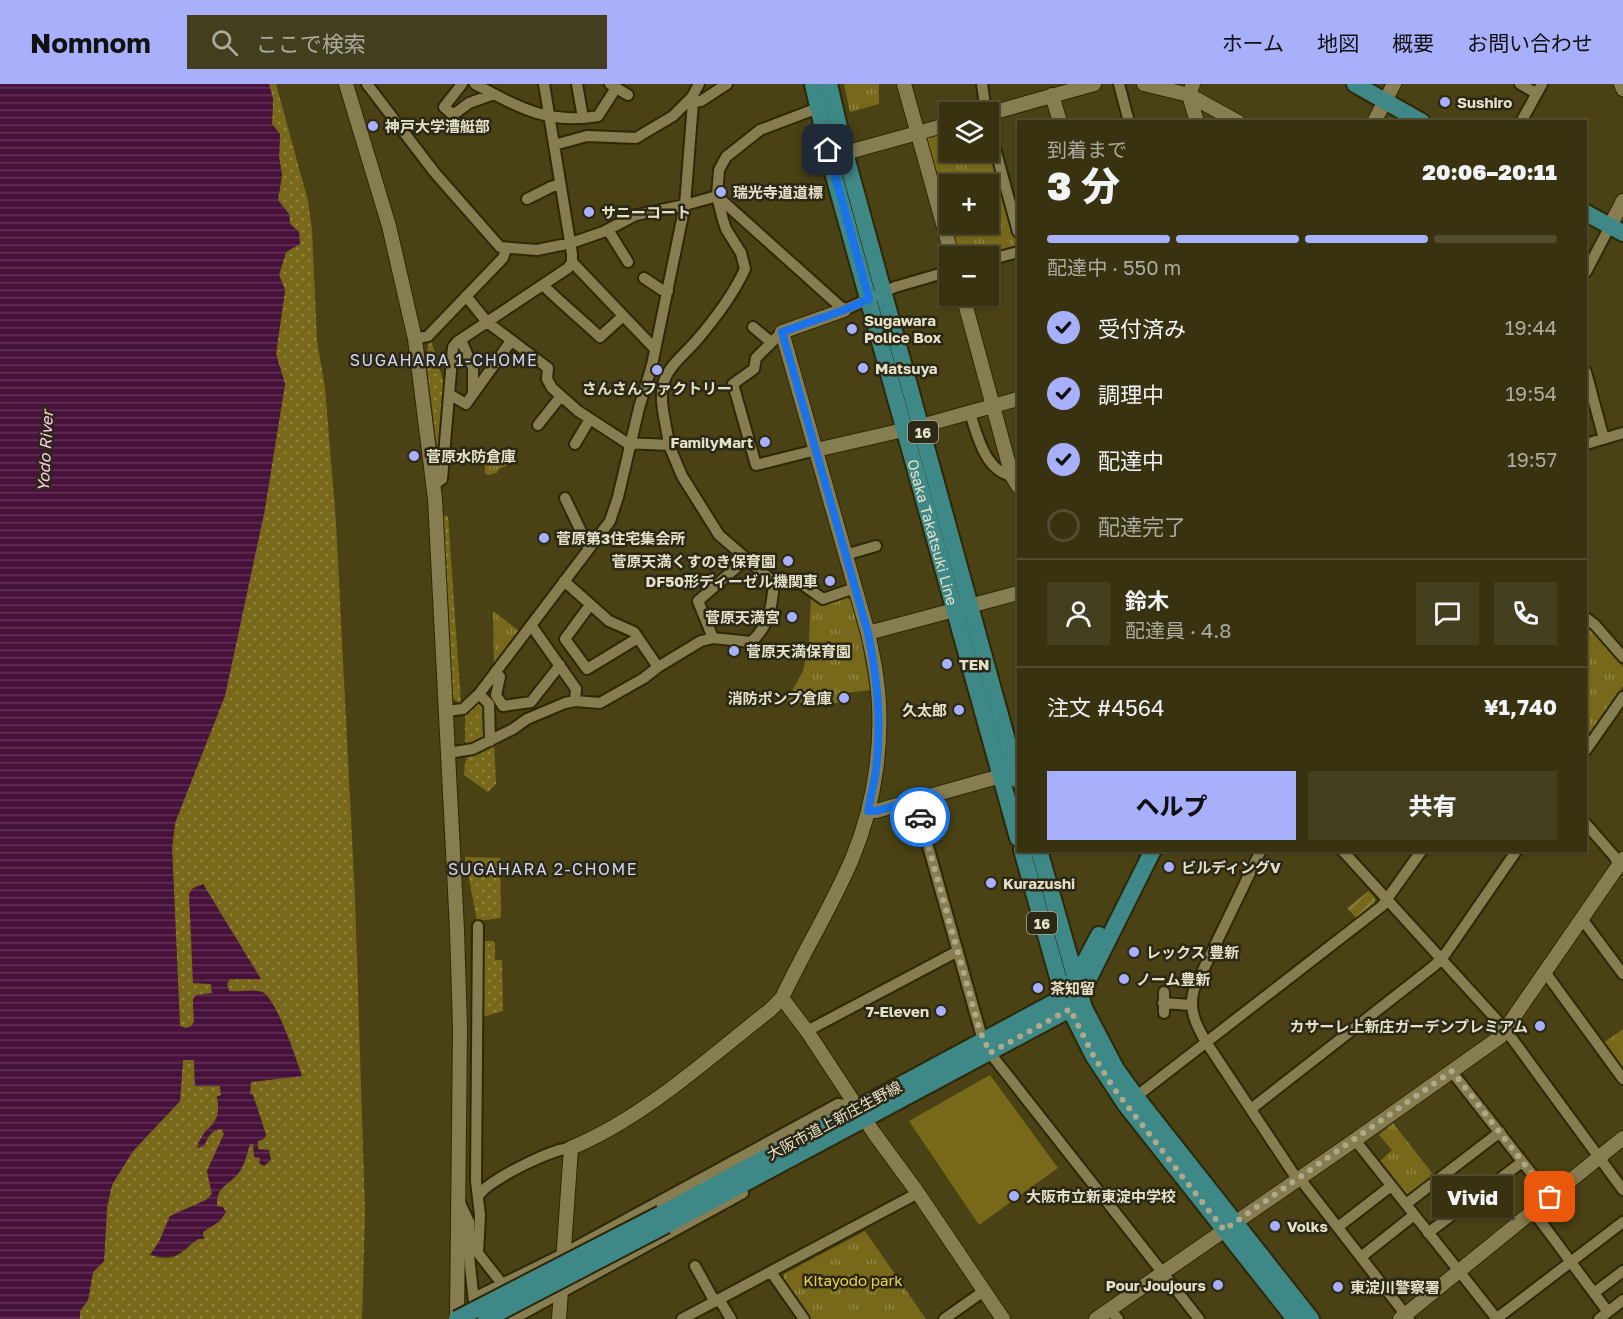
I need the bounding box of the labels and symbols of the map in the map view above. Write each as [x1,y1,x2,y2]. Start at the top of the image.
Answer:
place label: Sushiro [1457,93,1512,111]
marker: Sushiro [1438,95,1452,109]
place label: 神戸大学漕艇部 [384,117,490,135]
marker: 神戸大学漕艇部 [366,119,380,133]
pin [802,124,853,175]
place label: 瑞光寺道道標 [733,183,823,201]
marker: 瑞光寺道道標 [714,185,728,199]
place label: サニーコート [601,203,691,221]
marker: サニーコート [582,205,596,219]
place label: Sugawara Police Box [864,311,942,346]
marker: Sugawara Police Box [845,322,859,336]
district label: SUGAHARA 1-CHOME [350,350,538,370]
place label: Matsuya [875,359,938,377]
marker: Matsuya [856,361,870,375]
marker: さんさんファクトリー [650,363,664,377]
place label: さんさんファクトリー [582,379,732,397]
water label: Yodo River [33,407,57,492]
road number: 16 [908,421,938,443]
place label: FamilyMart [671,433,753,451]
marker: FamilyMart [758,435,772,449]
place label: 菅原水防倉庫 [426,447,516,465]
marker: 菅原水防倉庫 [407,449,421,463]
street label: Osaka Takatsuki Line [904,457,962,608]
place label: 菅原第3住宅集会所 [556,529,685,547]
marker: 菅原第3住宅集会所 [537,531,551,545]
place label: 菅原天満くすのき保育園 [611,552,776,570]
marker: 菅原天満くすのき保育園 [781,554,795,568]
place label: DF50形ディーゼル機関車 [645,572,818,590]
marker: DF50形ディーゼル機関車 [823,574,837,588]
place label: 菅原天満宮 [705,608,780,626]
marker: 菅原天満宮 [785,610,799,624]
place label: 菅原天満保育園 [746,642,851,660]
marker: 菅原天満保育園 [727,644,741,658]
place label: TEN [959,655,990,673]
marker: TEN [940,657,954,671]
place label: 消防ポンプ倉庫 [727,689,832,707]
marker: 消防ポンプ倉庫 [837,691,851,705]
place label: 久太郎 [902,701,947,719]
marker: 久太郎 [952,703,966,717]
courier [890,787,950,847]
place label: ビルディングV [1181,858,1281,876]
district label: SUGAHARA 2-CHOME [448,859,638,879]
marker: ビルディングV [1162,860,1176,874]
place label: Kurazushi [1003,874,1075,892]
marker: Kurazushi [984,876,998,890]
road number: 16 [1027,912,1057,934]
place label: レックス 豊新 [1146,943,1239,961]
marker: レックス 豊新 [1127,945,1141,959]
place label: ノーム豊新 [1136,970,1211,988]
marker: ノーム豊新 [1117,972,1131,986]
place label: 茶知留 [1050,979,1095,997]
marker: 茶知留 [1031,981,1045,995]
place label: 7-Eleven [866,1002,929,1020]
marker: 7-Eleven [934,1004,948,1018]
place label: カサーレ上新庄ガーデンプレミアム [1289,1017,1528,1035]
marker: カサーレ上新庄ガーデンプレミアム [1533,1019,1547,1033]
street label: 大阪市道上新庄生野線 [764,1077,904,1163]
pin [1524,1171,1575,1222]
callout: Vivid [1433,1176,1514,1218]
place label: 大阪市立新東淀中学校 [1026,1187,1176,1205]
marker: 大阪市立新東淀中学校 [1007,1189,1021,1203]
place label: Volks [1287,1217,1328,1235]
marker: Volks [1268,1219,1282,1233]
park label: Kitayodo park [803,1271,903,1289]
place label: Pour Joujours [1106,1276,1206,1294]
marker: Pour Joujours [1211,1278,1225,1292]
place label: 東淀川警察署 [1350,1278,1440,1296]
marker: 東淀川警察署 [1331,1280,1345,1294]

